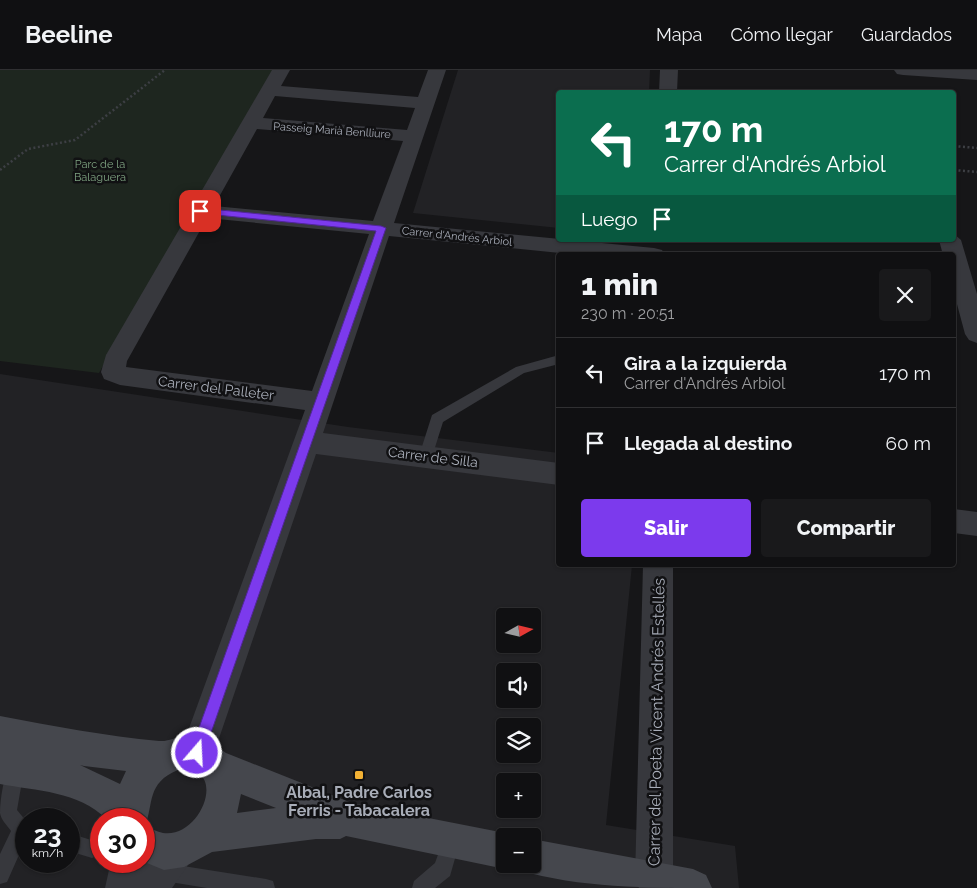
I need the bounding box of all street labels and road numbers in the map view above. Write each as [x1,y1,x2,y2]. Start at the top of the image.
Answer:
street label: Passeig Marià Benlliure [273,120,392,141]
street label: Carrer d'Andrés Arbiol [401,224,513,249]
street label: Carrer del Palleter [157,373,275,403]
street label: Carrer de Silla [387,444,479,470]
street label: Carrer del Poeta Vicent Andrés Estellés [644,578,669,866]

